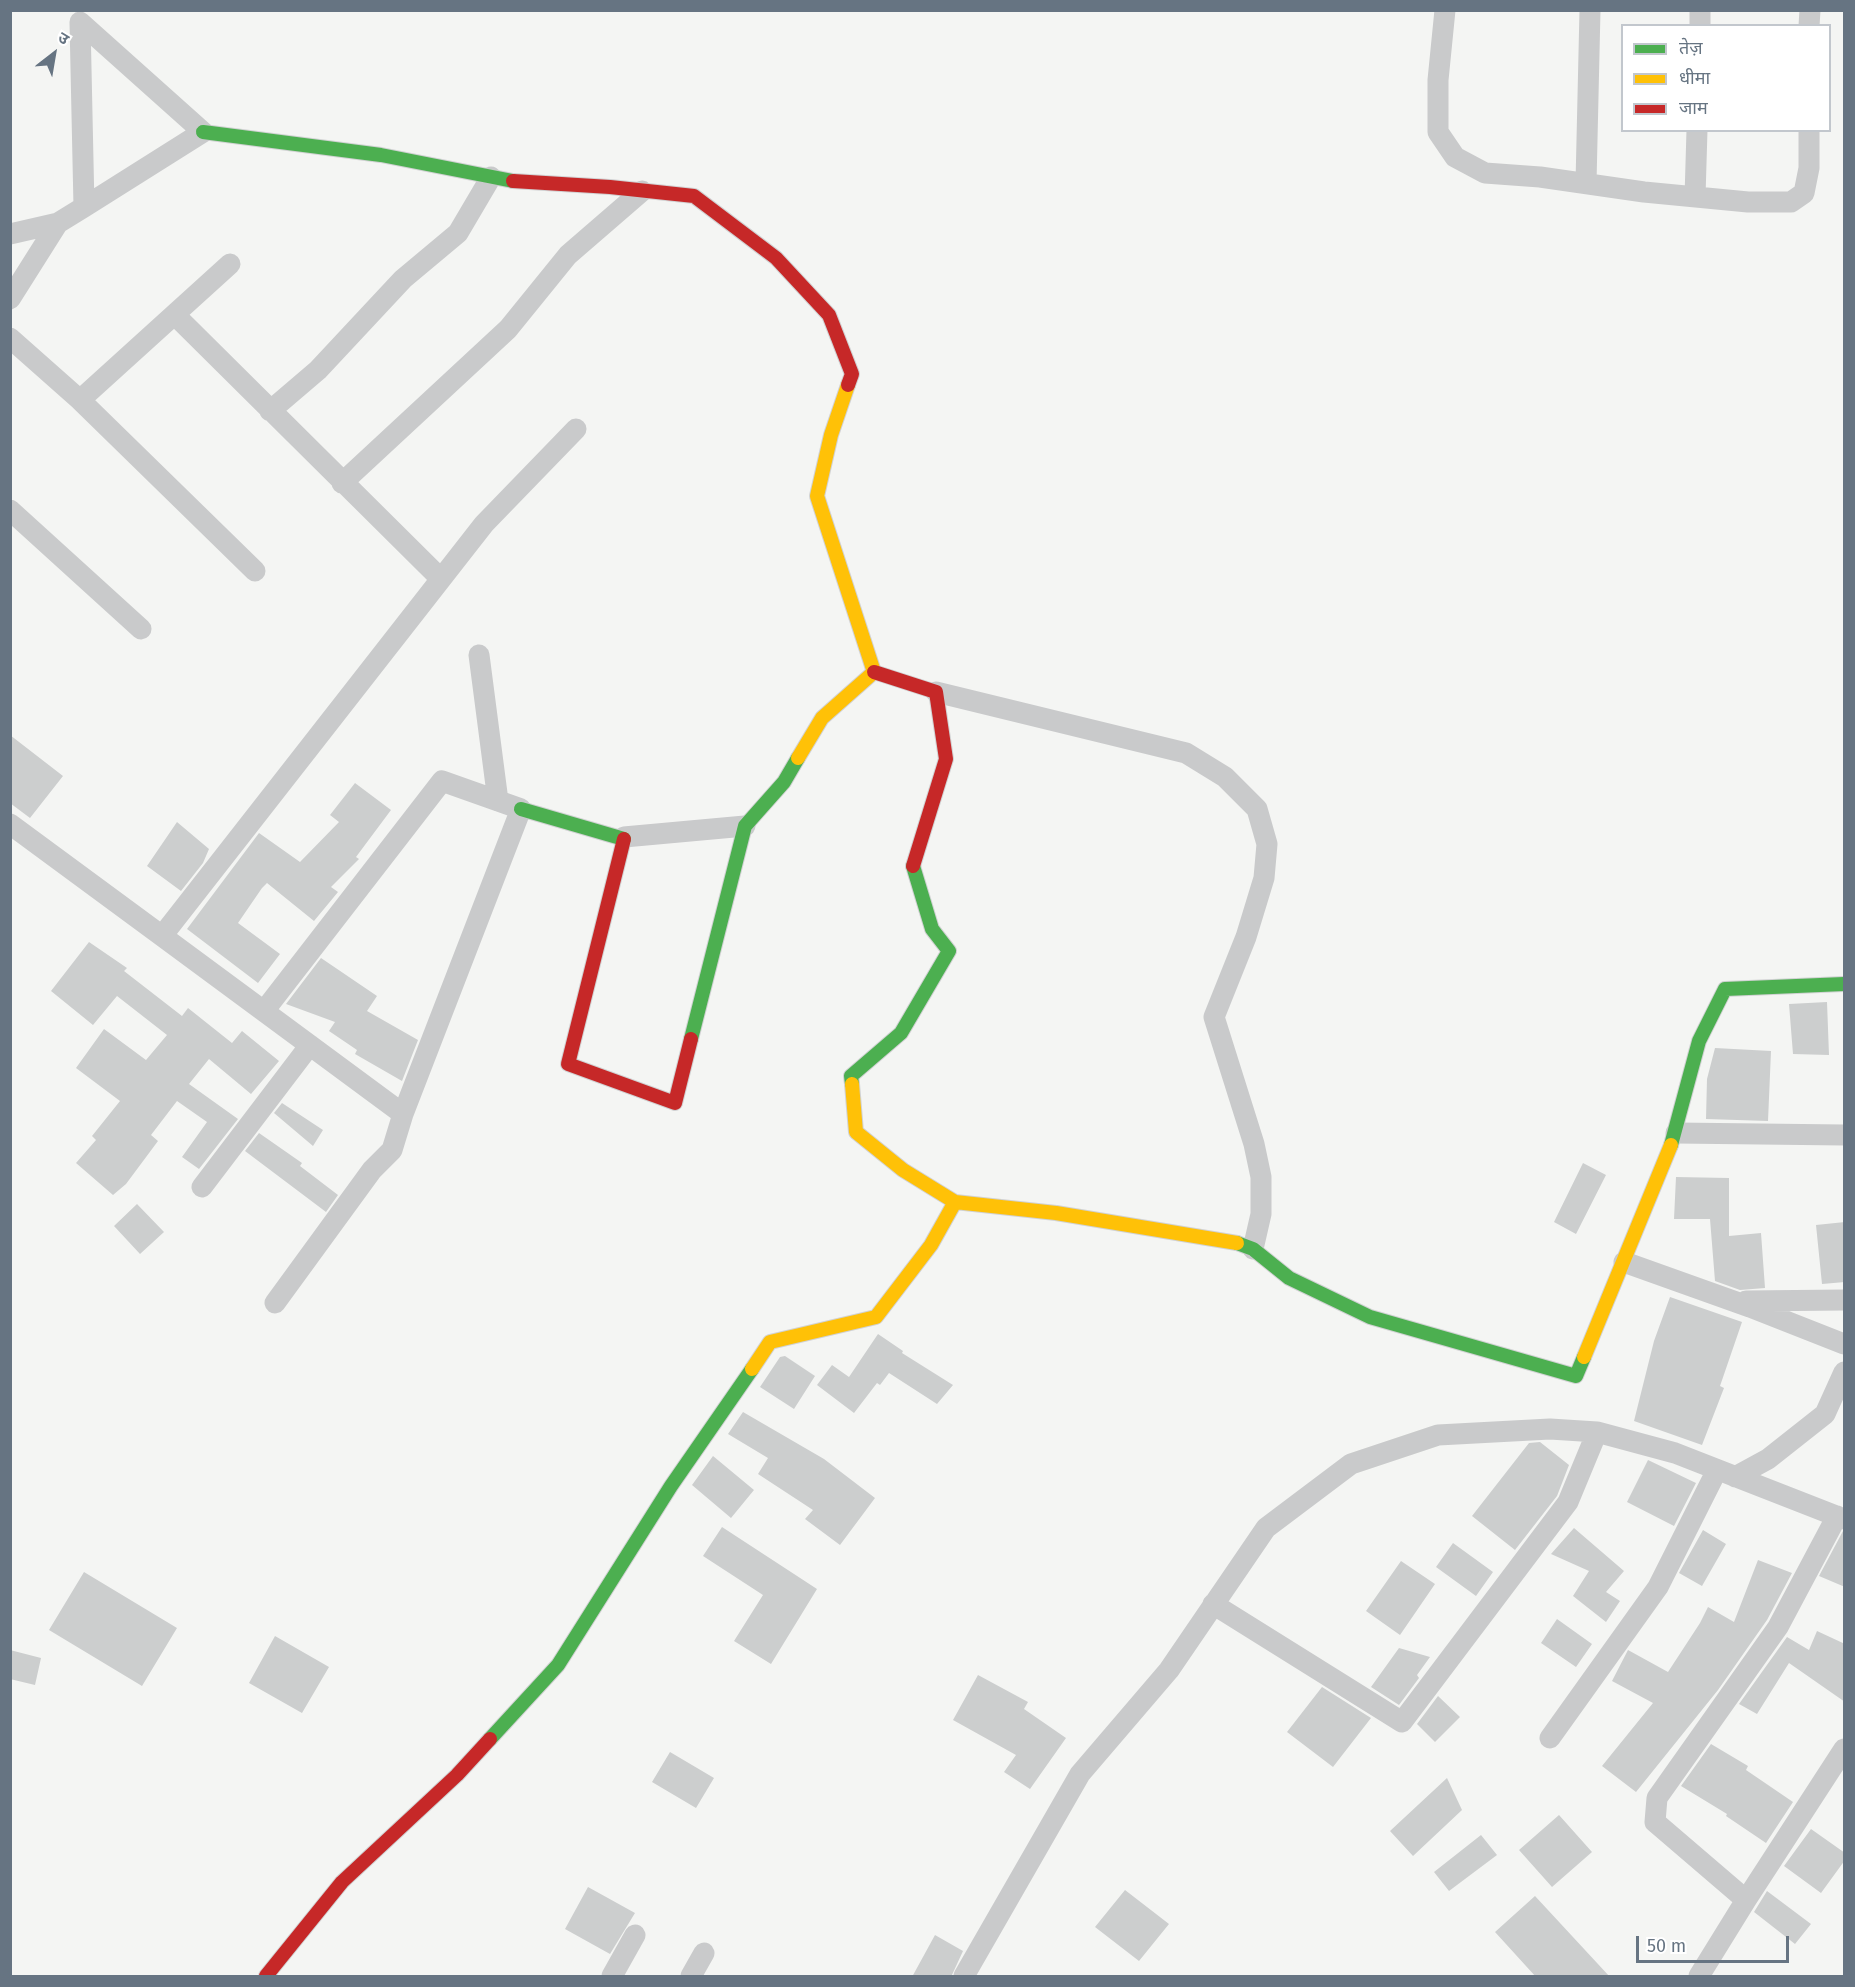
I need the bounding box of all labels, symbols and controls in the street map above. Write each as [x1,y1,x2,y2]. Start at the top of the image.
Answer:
north arrow [24,24,84,84]
legend [1621,24,1831,132]
text: उ [55,28,72,49]
text: तेज़ [1679,37,1703,59]
text: धीमा [1679,67,1710,89]
text: जाम [1679,97,1708,119]
scale bar [1639,1924,1792,1962]
text: 50 m [1647,1935,1686,1957]

